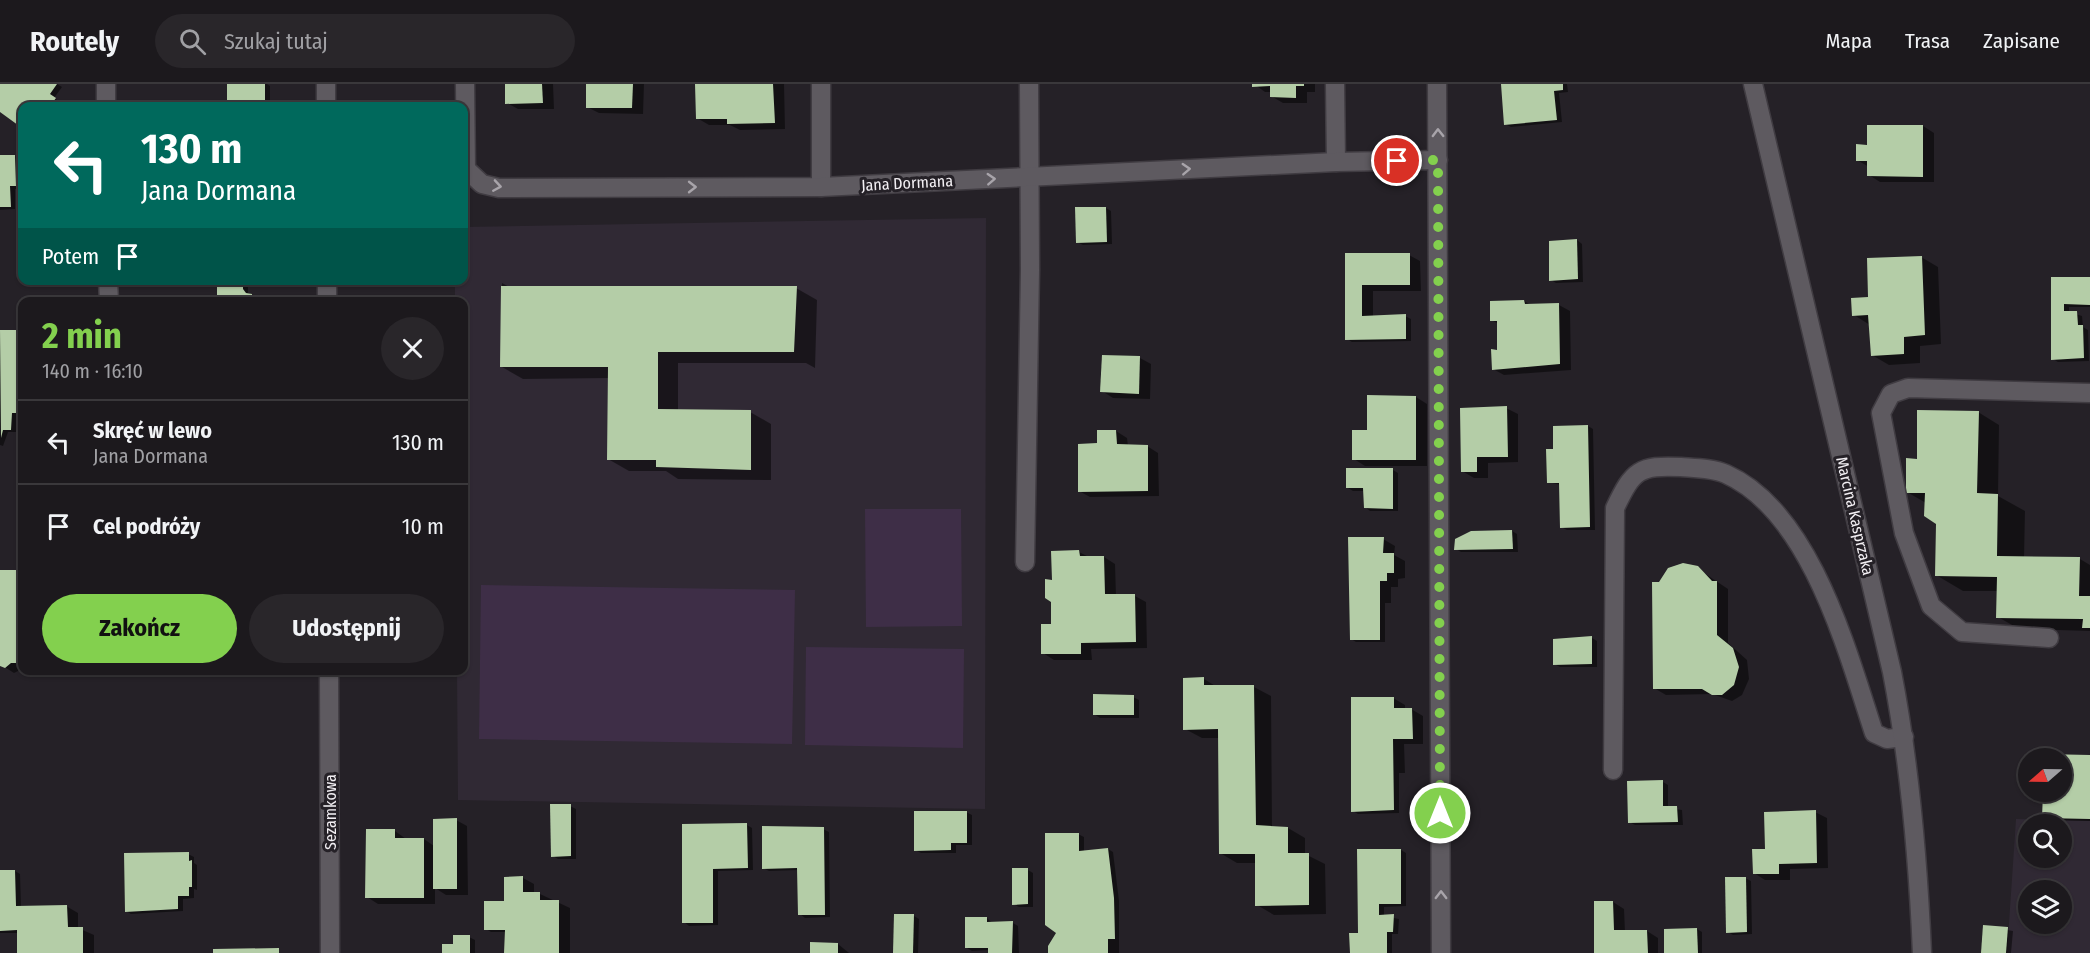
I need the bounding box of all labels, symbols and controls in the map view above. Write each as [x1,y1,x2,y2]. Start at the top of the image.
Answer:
search box [155,14,575,68]
text: Routely [30,25,119,58]
icon: search [176,25,209,58]
text: Szukaj tutaj [224,28,328,55]
text: Mapa [1826,28,1872,54]
text: Trasa [1905,28,1950,54]
text: Zapisane [1983,28,2060,54]
text: 130 m [141,124,242,174]
icon: left [42,126,120,204]
one-way arrow [1432,128,1444,137]
pin [1371,135,1422,186]
icon: arrive [1380,144,1413,177]
one-way arrow [1182,163,1191,176]
street label: Jana Dormana [861,171,954,195]
one-way arrow [987,173,996,186]
text: Jana Dormana [141,175,296,207]
one-way arrow [492,180,501,192]
one-way arrow [687,181,696,193]
icon: arrive [111,240,144,273]
text: Potem [42,243,99,270]
text: 2 min [42,314,122,358]
button: close [381,317,444,380]
text: 140 m · 16:10 [42,359,143,383]
text: Skręć w lewo [93,417,212,444]
icon: left [42,426,75,459]
text: 130 m [392,429,444,456]
text: Jana Dormana [93,444,208,468]
street label: Marcina Kasprzaka [1832,455,1878,577]
icon: arrive [42,510,75,543]
text: Cel podróży [93,513,200,540]
text: 10 m [402,513,444,540]
button: Zakończ [42,594,237,663]
button: Udostępnij [249,594,444,663]
north arrow [2018,748,2072,802]
map controls [2018,748,2072,934]
street label: Sezamkowa [321,774,340,850]
position arrow [1408,781,1472,845]
button: search [2018,814,2072,868]
button: layers [2018,880,2072,934]
one-way arrow [1435,890,1447,899]

